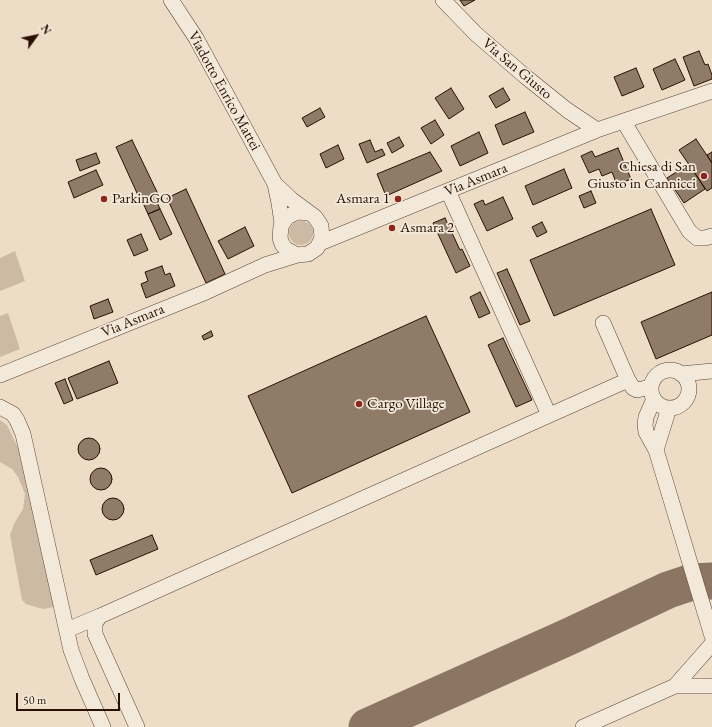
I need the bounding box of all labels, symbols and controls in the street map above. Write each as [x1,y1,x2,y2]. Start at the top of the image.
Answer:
north arrow [16,16,56,56]
text: N [38,22,54,37]
street label: Viadotto Enrico Mattei [184,28,264,154]
street label: Via San Giusto [478,35,556,103]
place label: Chiesa di San Giusto in Cannicci [587,158,696,193]
street label: Via Asmara [442,159,510,201]
marker: Chiesa di San Giusto in Cannicci [699,171,709,181]
place label: ParkinGO [112,190,172,208]
place label: Asmara 1 [336,190,390,208]
marker: ParkinGO [99,194,109,204]
marker: Asmara 1 [393,194,403,204]
place label: Asmara 2 [400,219,454,237]
marker: Asmara 2 [387,223,397,233]
street label: Via Asmara [99,300,167,342]
place label: Cargo Village [367,395,445,413]
marker: Cargo Village [354,399,364,409]
scale bar [18,685,122,711]
text: 50 m [23,692,46,708]

